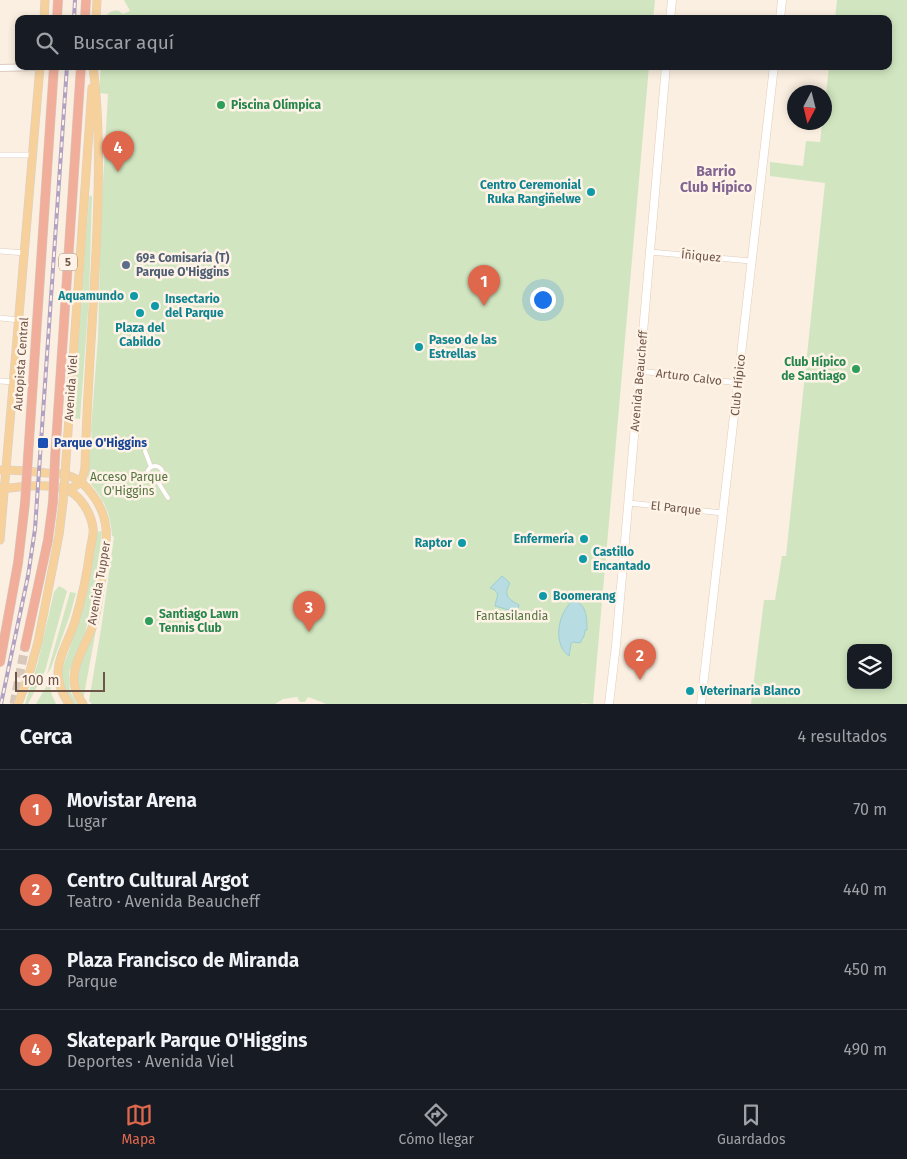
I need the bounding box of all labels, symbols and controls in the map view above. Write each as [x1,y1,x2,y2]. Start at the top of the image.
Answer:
search box [15,15,892,70]
icon: search [33,29,61,57]
text: Buscar aquí [73,31,174,54]
north arrow [787,85,832,130]
place label: Piscina Olímpica [231,98,321,112]
marker: Piscina Olímpica [215,99,227,111]
pin: 4 [102,131,134,172]
district label: Barrio Club Hípico [680,163,752,196]
place label: Centro Ceremonial Ruka Rangiñelwe [480,178,581,206]
marker: Centro Ceremonial Ruka Rangiñelwe [585,186,597,198]
street label: Íñiquez [681,246,722,265]
place label: 69ª Comisaría (T) Parque O'Higgins [136,251,230,279]
road number: 5 [59,253,77,270]
marker: 69ª Comisaría (T) Parque O'Higgins [120,259,132,271]
pin: 1 [468,265,500,306]
your location [530,287,556,313]
place label: Aquamundo [57,289,124,303]
marker: Aquamundo [128,290,140,302]
place label: Insectario del Parque [165,292,224,320]
marker: Insectario del Parque [149,300,161,312]
marker: Plaza del Cabildo [134,307,146,319]
street label: Autopista Central [11,316,31,411]
place label: Plaza del Cabildo [115,321,165,349]
street label: Avenida Beaucheff [628,329,650,432]
place label: Paseo de las Estrellas [429,333,497,361]
marker: Paseo de las Estrellas [413,341,425,353]
street label: Club Hípico [728,353,748,417]
street label: Avenida Viel [62,354,80,422]
place label: Club Hípico de Santiago [781,355,846,383]
marker: Club Hípico de Santiago [850,363,862,375]
street label: Arturo Calvo [655,366,723,388]
marker: Parque O'Higgins [36,436,50,450]
place label: Parque O'Higgins [54,436,147,450]
park label: Acceso Parque O'Higgins [90,470,168,498]
street label: El Parque [650,498,702,518]
place label: Enfermería [514,532,574,546]
marker: Enfermería [578,533,590,545]
place label: Raptor [415,536,452,550]
marker: Raptor [456,537,468,549]
street label: Avenida Tupper [85,540,113,626]
place label: Castillo Encantado [593,545,651,573]
marker: Castillo Encantado [577,553,589,565]
place label: Boomerang [553,589,616,603]
marker: Boomerang [537,590,549,602]
pin: 3 [293,591,325,632]
place label: Santiago Lawn Tennis Club [159,607,239,635]
park label: Fantasilandia [476,609,548,623]
marker: Santiago Lawn Tennis Club [143,615,155,627]
pin: 2 [624,639,656,680]
map controls [847,644,892,689]
button: layers [847,644,892,689]
scale bar [15,669,105,692]
text: 100 m [22,672,59,689]
place label: Veterinaria Blanco [699,684,800,698]
marker: Veterinaria Blanco [684,685,696,697]
text: Cerca [20,724,72,750]
text: 4 resultados [798,727,887,746]
text: Movistar Arena [67,789,197,812]
text: 1 [32,800,40,819]
text: 70 m [853,800,887,819]
text: Lugar [67,812,107,831]
text: Centro Cultural Argot [67,869,249,892]
text: 2 [32,880,40,899]
text: 440 m [843,880,887,899]
text: Teatro · Avenida Beaucheff [67,892,260,911]
text: Plaza Francisco de Miranda [67,949,299,972]
text: 3 [32,960,40,979]
text: 450 m [844,960,887,979]
text: Parque [67,972,117,991]
text: Skatepark Parque O'Higgins [67,1029,307,1052]
text: 4 [31,1040,41,1059]
text: 490 m [844,1040,887,1059]
text: Deportes · Avenida Viel [67,1052,234,1071]
tab: Mapa [121,1101,156,1148]
tab: Cómo llegar [399,1101,474,1148]
tab: Guardados [717,1101,786,1148]

